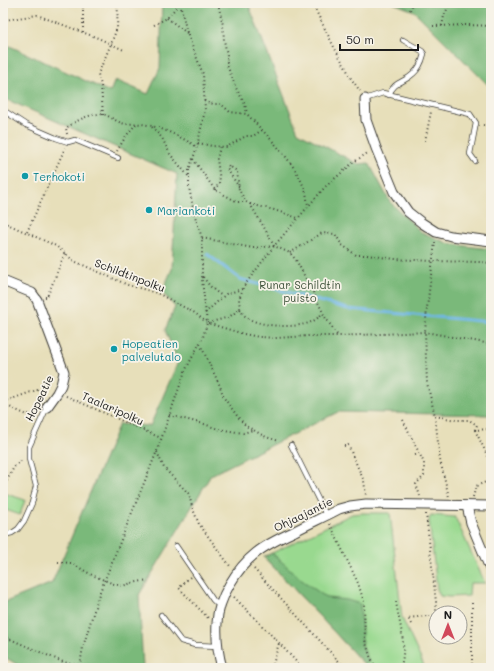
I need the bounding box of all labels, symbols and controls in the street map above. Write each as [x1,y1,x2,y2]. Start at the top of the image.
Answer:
scale bar [340,26,418,52]
text: 50 m [346,31,374,47]
place label: Terhokoti [33,169,85,184]
marker: Terhokoti [20,171,30,181]
place label: Mariankoti [157,203,215,218]
marker: Mariankoti [144,205,154,215]
street label: Schildtinpolku [93,255,167,295]
park label: Runar Schildtin puisto [259,277,341,305]
place label: Hopeatien palvelutalo [122,336,181,364]
marker: Hopeatien palvelutalo [109,344,119,354]
street label: Hopeatie [21,372,57,424]
street label: Taalaripolku [80,388,146,428]
street label: Ohjaajantie [271,493,335,535]
north arrow [428,605,468,645]
text: N [444,607,452,622]

